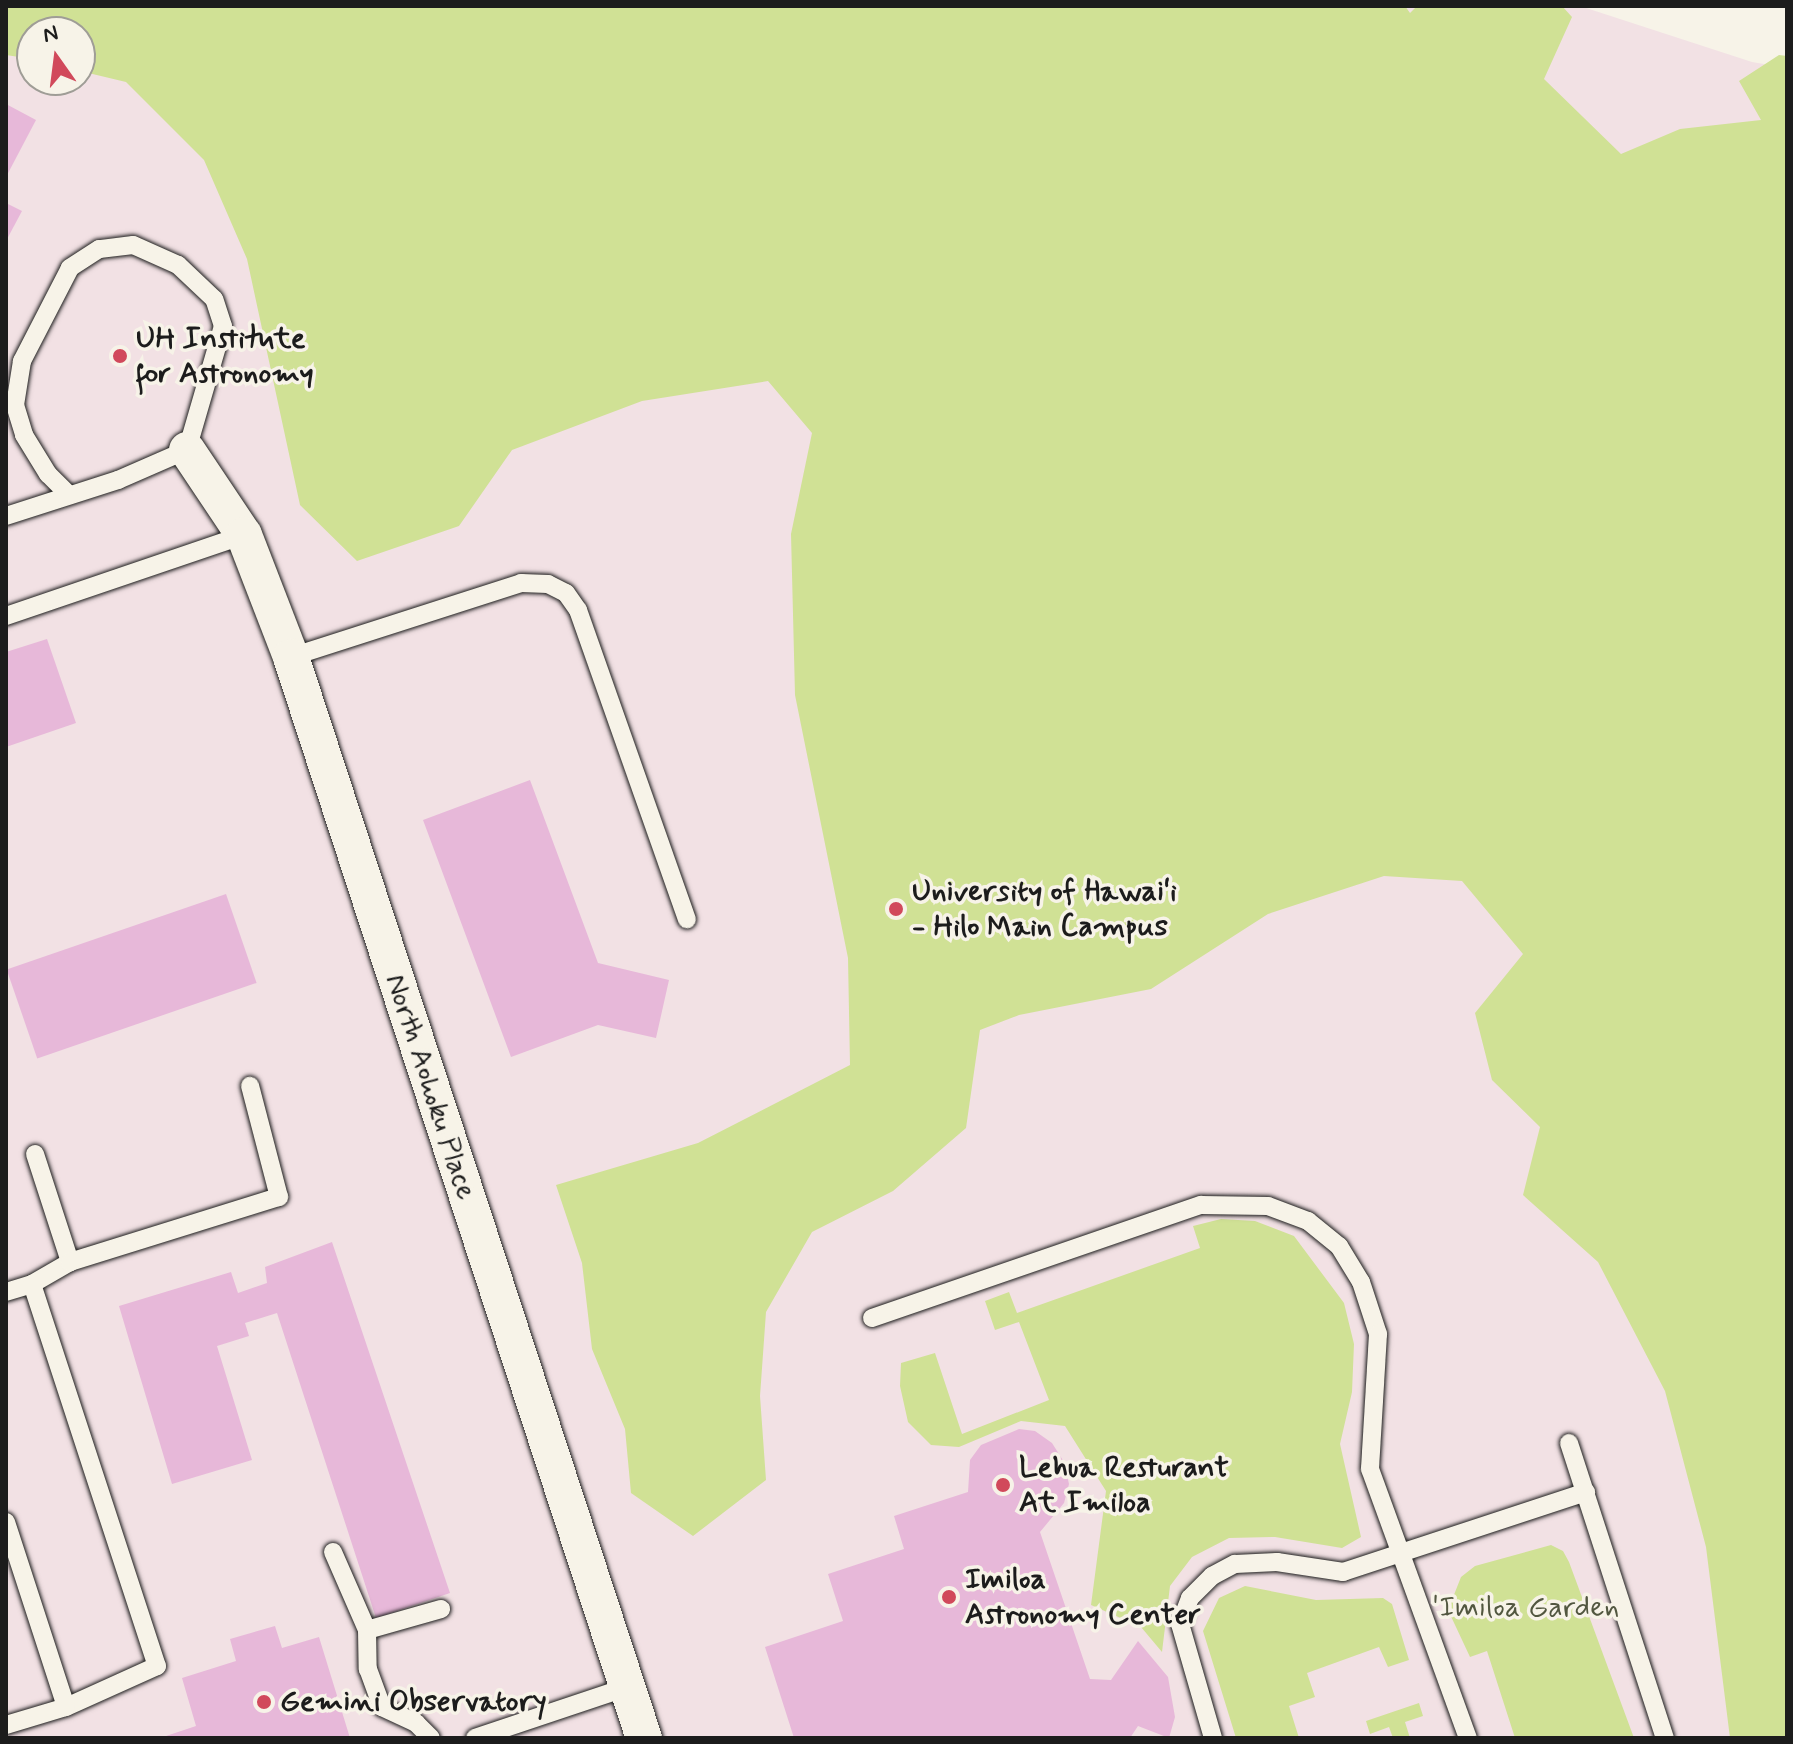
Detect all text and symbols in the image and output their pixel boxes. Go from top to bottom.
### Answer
north arrow [16,16,96,96]
text: N [40,19,61,50]
place label: UH Institute for Astronomy [136,321,314,392]
marker: UH Institute for Astronomy [111,347,129,365]
place label: University of Hawaiʻi - Hilo Main Campus [912,874,1173,944]
marker: University of Hawaiʻi - Hilo Main Campus [887,900,905,918]
street label: North Aohoku Place [376,969,484,1205]
place label: Lehua Resturant At Imiloa [1019,1450,1229,1520]
marker: Lehua Resturant At Imiloa [994,1476,1012,1494]
place label: Imiloa Astronomy Center [965,1562,1201,1632]
marker: Imiloa Astronomy Center [940,1588,958,1606]
park label: 'Imiloa Garden [1433,1590,1619,1626]
place label: Gemini Observatory [280,1684,547,1720]
marker: Gemini Observatory [255,1693,273,1711]

